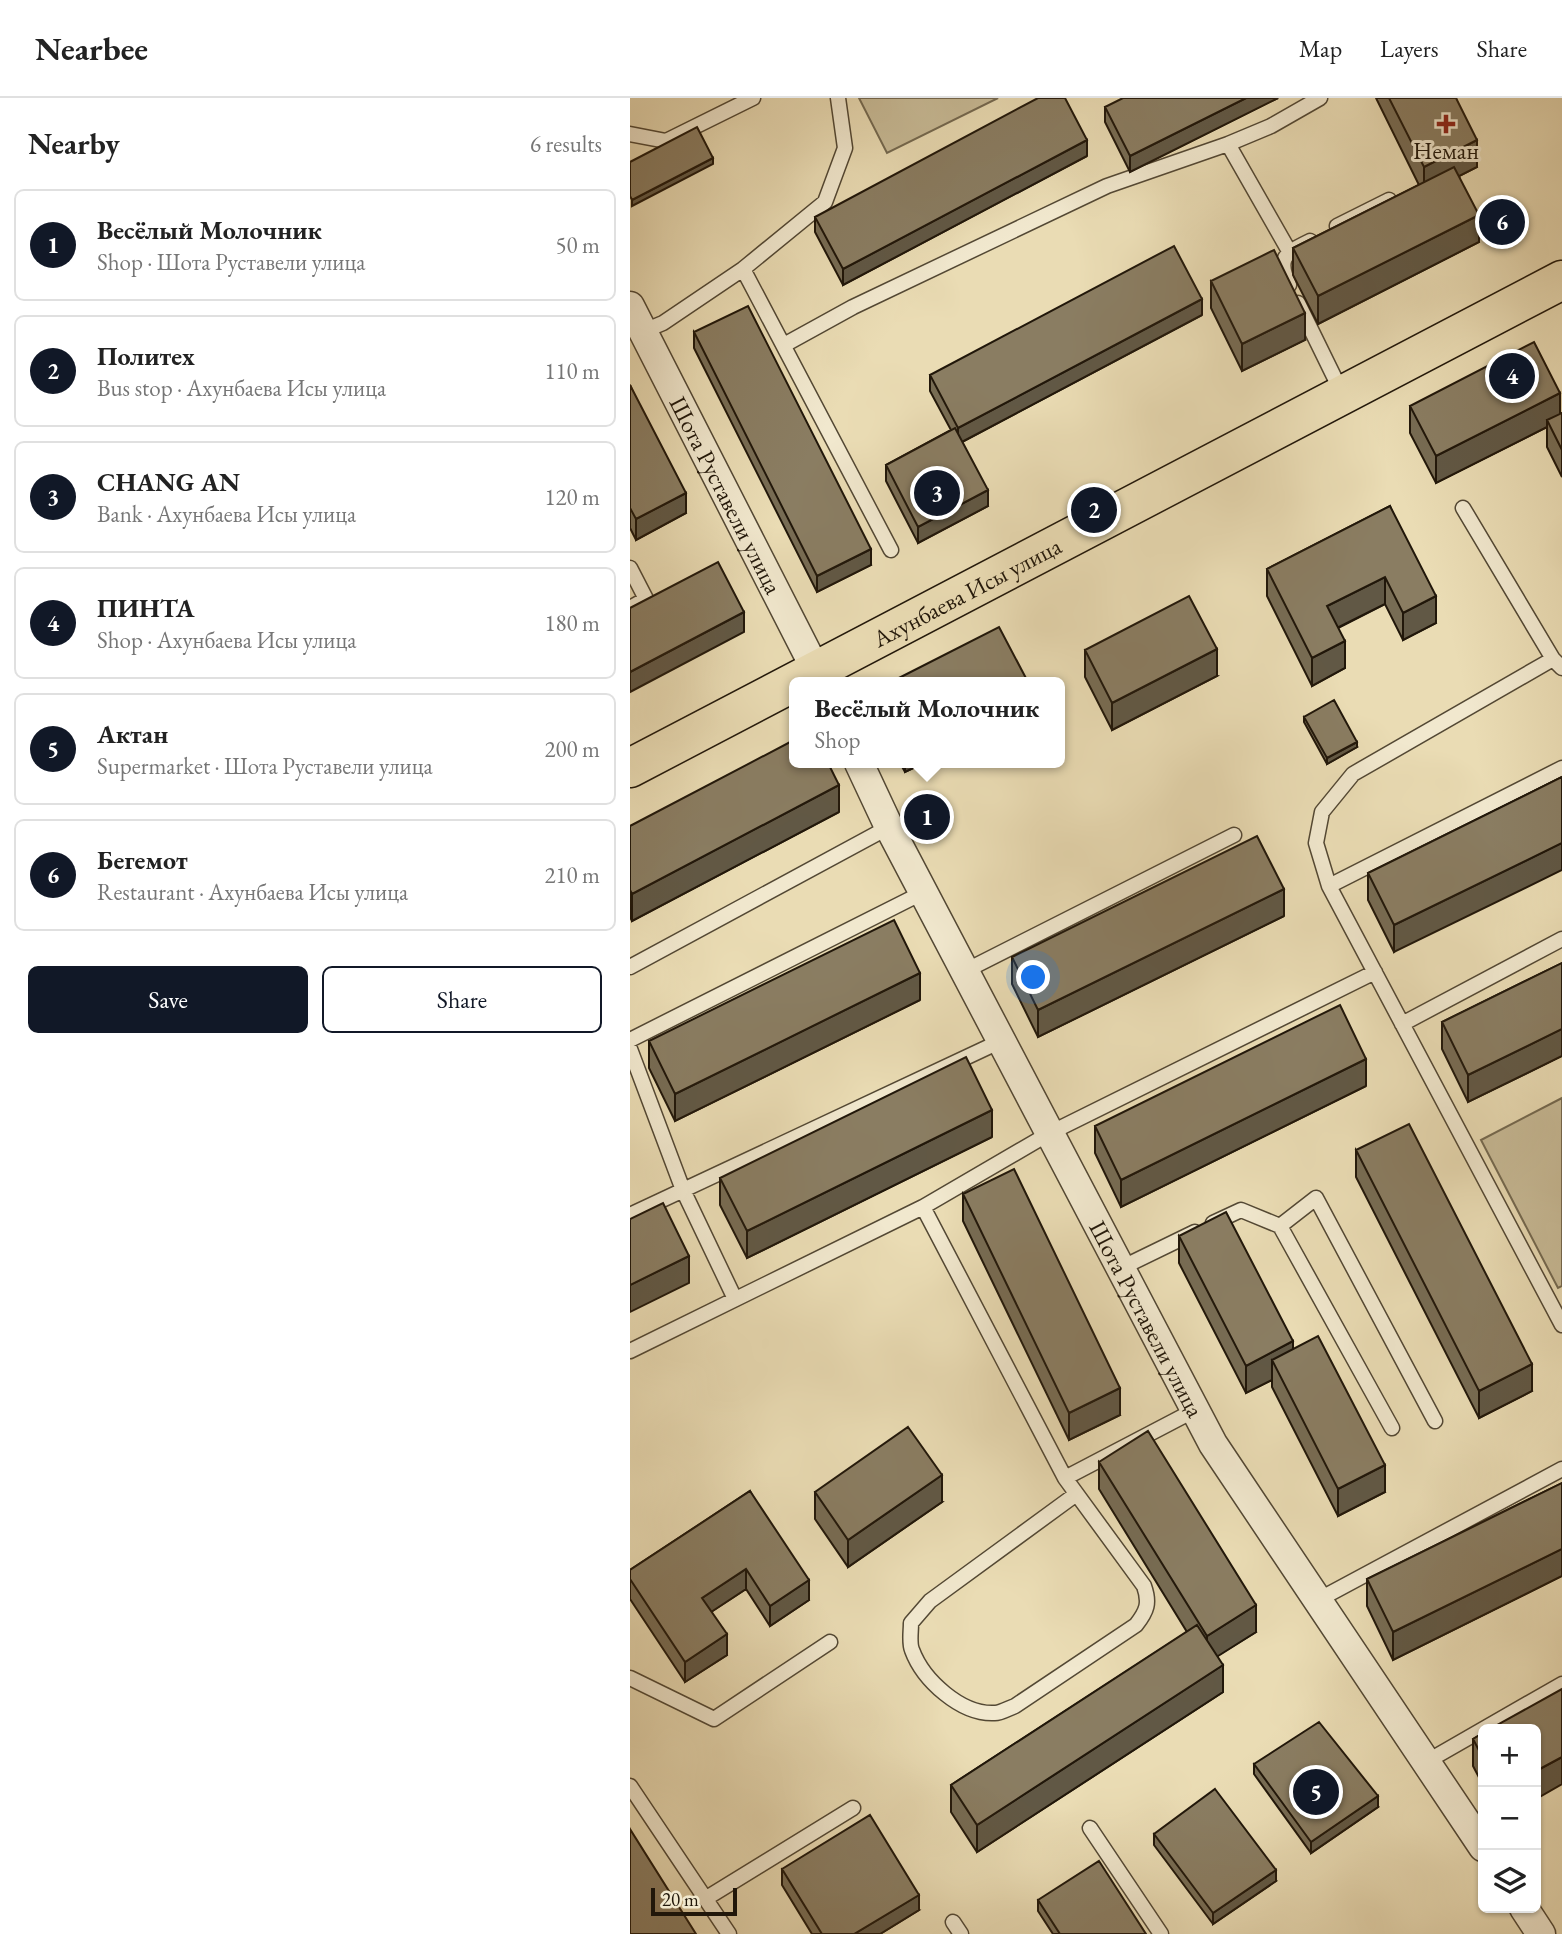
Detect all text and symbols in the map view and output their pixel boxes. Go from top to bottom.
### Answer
text: Nearbee [35,27,148,70]
text: Map [1299,33,1342,64]
text: Layers [1380,33,1439,64]
text: Share [1477,33,1527,64]
marker: Неман [1438,116,1454,132]
text: Nearby [28,124,120,163]
text: 6 results [530,129,602,159]
place label: Неман [1413,135,1479,166]
pin: 6 [1479,196,1525,248]
text: Весёлый Молочник [97,213,322,247]
text: 1 [47,230,59,260]
text: 50 m [555,230,600,260]
text: Shop · Шота Руставели улица [97,247,365,277]
text: Политех [97,339,195,373]
pin: 4 [1489,350,1535,402]
text: 2 [47,356,59,386]
text: 110 m [544,356,600,386]
text: Bus stop · Ахунбаева Исы улица [97,373,386,403]
street label: Шота Руставели улица [663,391,790,599]
text: CHANG AN [97,465,240,499]
pin: 3 [914,467,960,519]
text: 3 [47,482,59,512]
text: 120 m [544,482,600,512]
pin: 2 [1071,484,1117,536]
text: Bank · Ахунбаева Исы улица [97,499,356,529]
street label: Ахунбаева Исы улица [866,529,1067,654]
text: ПИНТА [97,591,194,625]
text: 4 [47,608,59,638]
text: 180 m [544,608,600,638]
text: Shop · Ахунбаева Исы улица [97,625,356,655]
popup [789,677,1065,768]
text: Весёлый Молочник [815,691,1039,725]
text: Актан [97,717,168,751]
text: Shop [815,725,860,755]
text: 5 [47,734,59,764]
text: 200 m [544,734,600,764]
text: Supermarket · Шота Руставели улица [97,751,433,781]
pin: 1 [904,791,950,843]
text: Бегемот [97,843,188,877]
text: 6 [47,860,59,890]
text: 210 m [544,860,600,890]
text: Restaurant · Ахунбаева Исы улица [97,877,408,907]
your location [1016,960,1050,994]
button: Save [28,966,308,1033]
button: Share [322,966,602,1033]
street label: Шота Руставели улица [1083,1215,1212,1423]
map controls [1478,1724,1541,1913]
button: + [1478,1724,1541,1787]
pin: 5 [1293,1766,1339,1818]
button: − [1478,1787,1541,1850]
button: layers [1478,1850,1541,1913]
scale bar [651,1885,737,1917]
text: 20 m [662,1887,699,1912]

